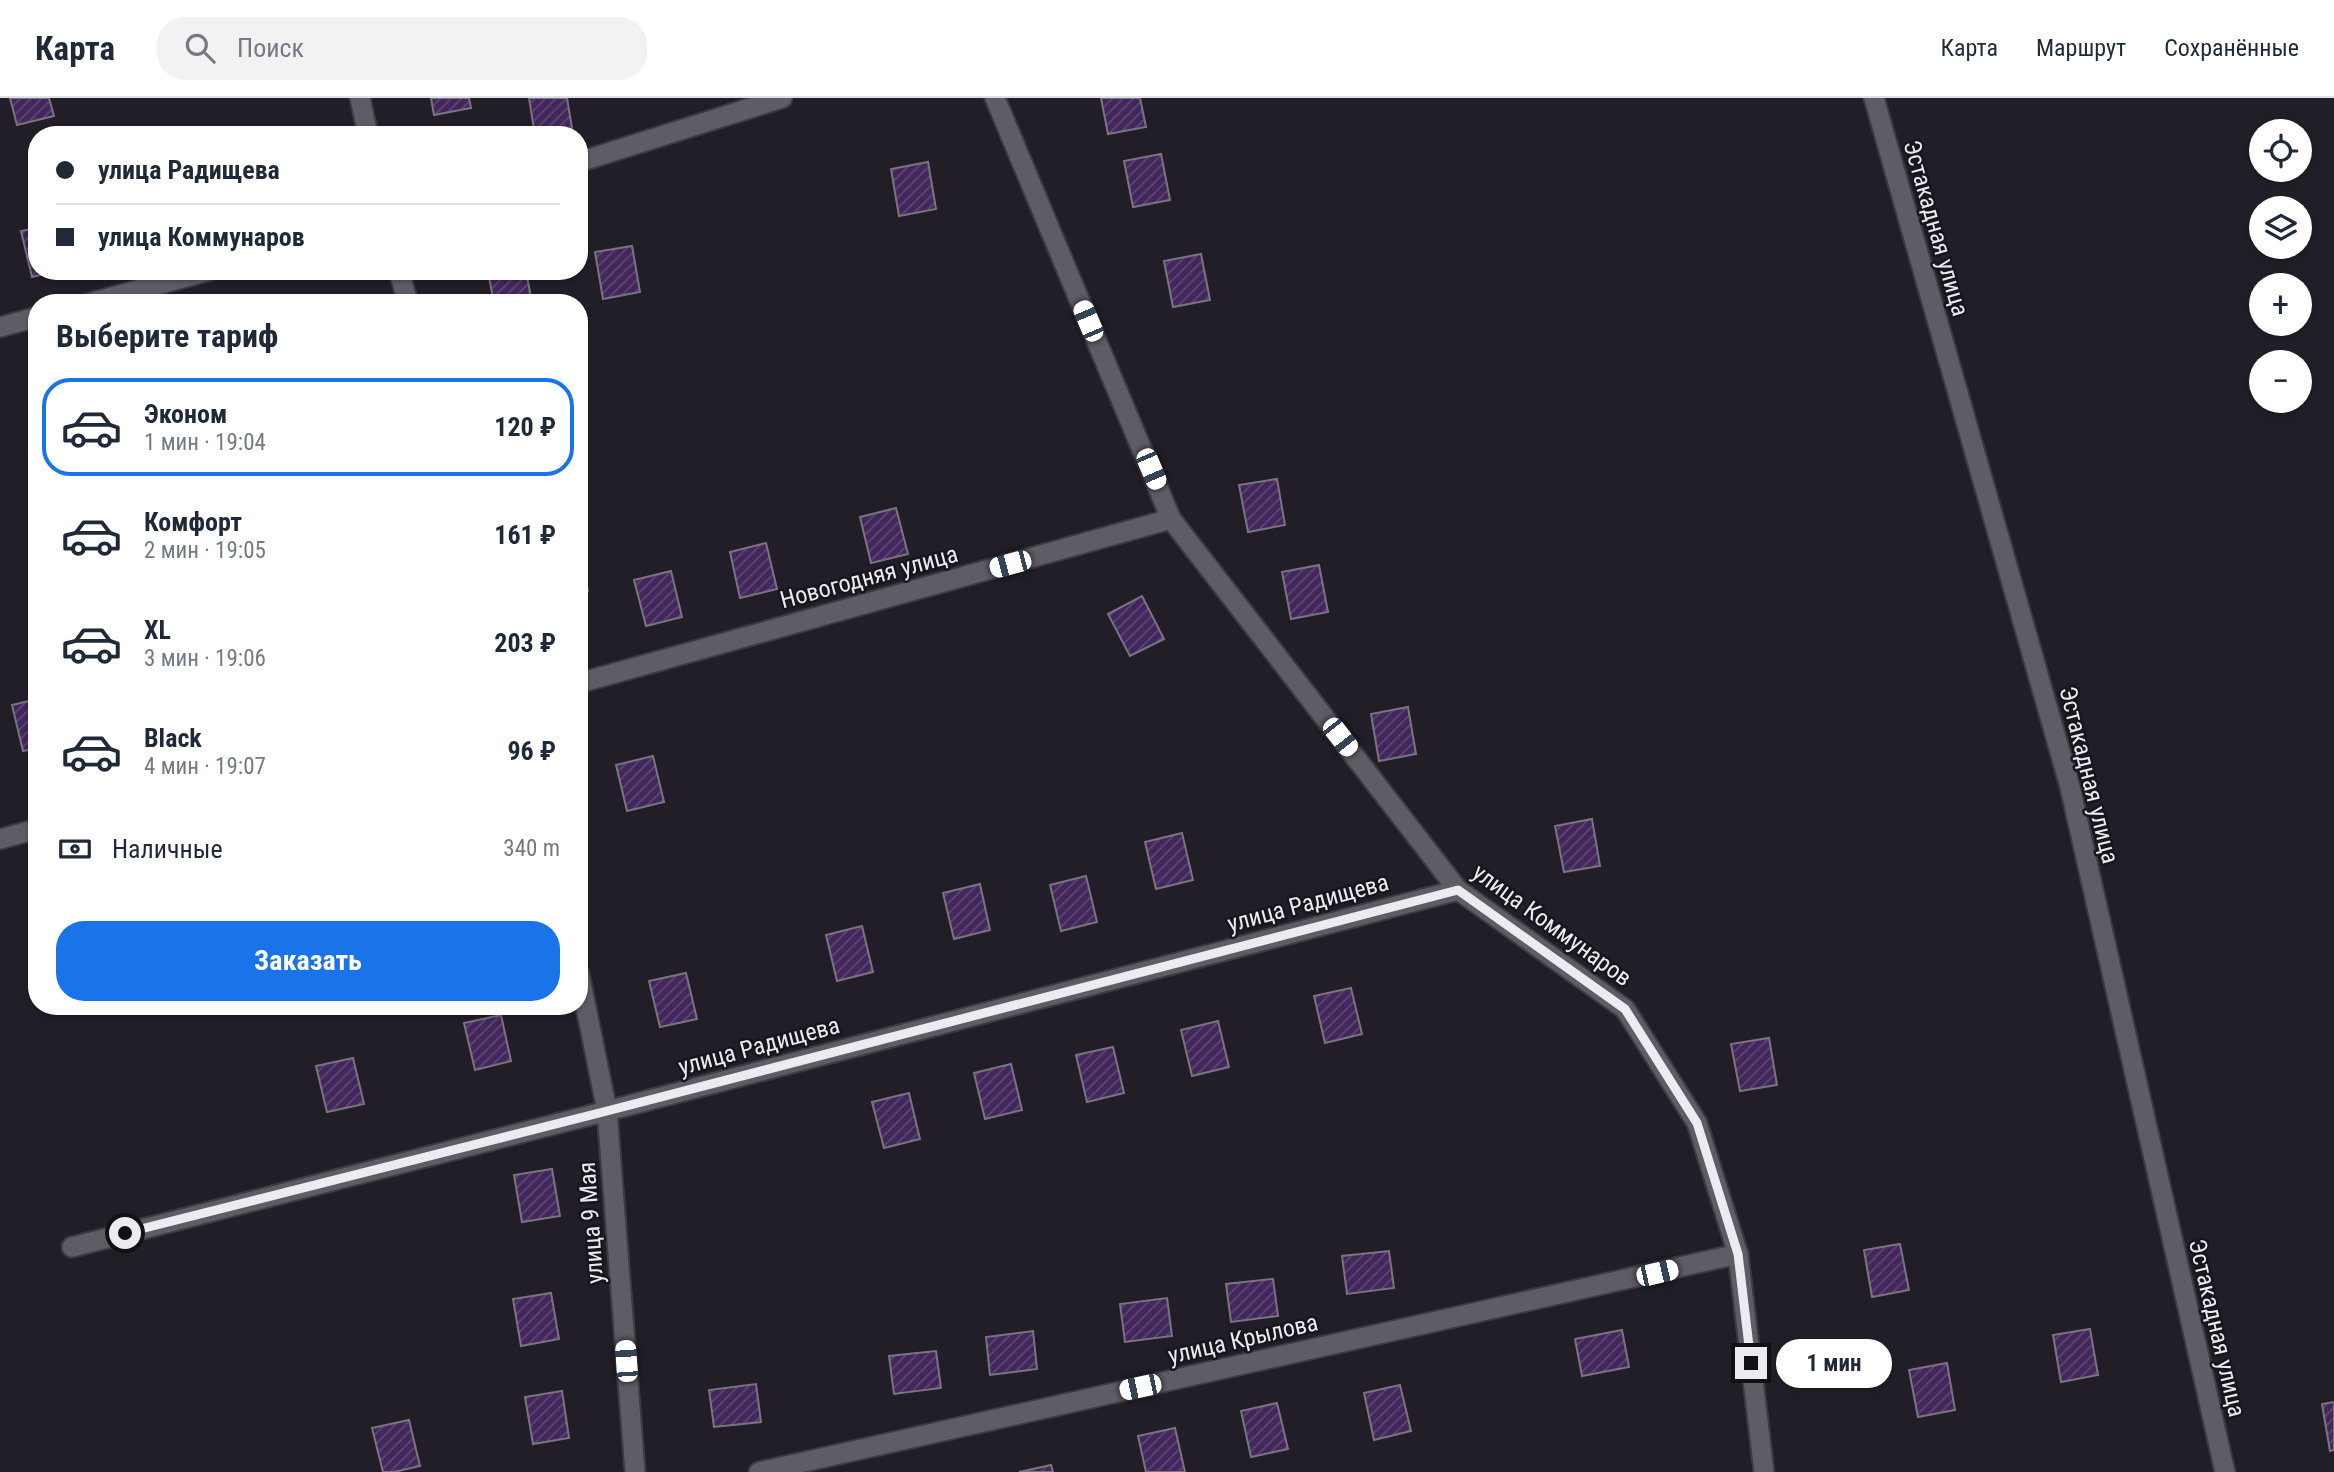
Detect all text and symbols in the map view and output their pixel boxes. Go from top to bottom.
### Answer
search box [157,17,647,80]
text: Карта [35,29,115,68]
icon: search [181,29,219,67]
text: Поиск [237,33,304,63]
text: Карта [1941,34,1998,62]
text: Маршрут [2036,34,2126,62]
text: Сохранённые [2164,34,2299,62]
map controls [2249,119,2312,413]
button: locate [2249,119,2312,182]
street label: Эстакадная улица [1898,137,1974,319]
text: улица Радищева [98,155,280,185]
button: layers [2249,196,2312,259]
text: улица Коммунаров [98,222,305,252]
button: + [2249,273,2312,336]
car [1071,298,1106,344]
text: Выберите тариф [56,317,278,355]
button: − [2249,350,2312,413]
icon: car [60,396,123,459]
text: Эконом [144,399,227,429]
text: 120 ₽ [494,412,556,442]
text: 1 мин · 19:04 [144,429,266,456]
car [1134,446,1169,492]
icon: car [60,504,123,567]
text: Комфорт [144,507,242,537]
text: 161 ₽ [494,520,556,550]
text: 2 мин · 19:05 [144,537,266,564]
street label: Новогодняя улица [777,540,961,614]
car [987,548,1034,580]
icon: car [60,612,123,675]
text: XL [144,615,171,645]
text: 203 ₽ [494,628,556,658]
text: 3 мин · 19:06 [144,645,266,672]
street label: Эстакадная улица [2053,684,2125,866]
car [1319,714,1362,760]
icon: car [60,720,123,783]
text: Black [144,723,202,753]
text: 96 ₽ [507,736,556,766]
text: 4 мин · 19:07 [144,753,266,780]
icon: cash [56,830,94,868]
text: Наличные [112,834,223,864]
text: 340 m [503,835,560,862]
street label: улица Коммунаров [1467,858,1637,992]
street label: улица Радищева [1224,868,1392,938]
button: Заказать [56,921,560,1001]
street label: улица Радищева [675,1011,843,1081]
street label: улица 9 Мая [573,1161,609,1285]
route start [109,1217,141,1249]
street label: Эстакадная улица [2183,1236,2251,1420]
car [1635,1258,1680,1288]
street label: улица Крылова [1165,1308,1321,1370]
callout: 1 мин [1776,1338,1891,1388]
car [615,1339,638,1383]
route end [1735,1347,1767,1379]
text: 1 мин [1806,1350,1862,1377]
car [1118,1372,1163,1402]

